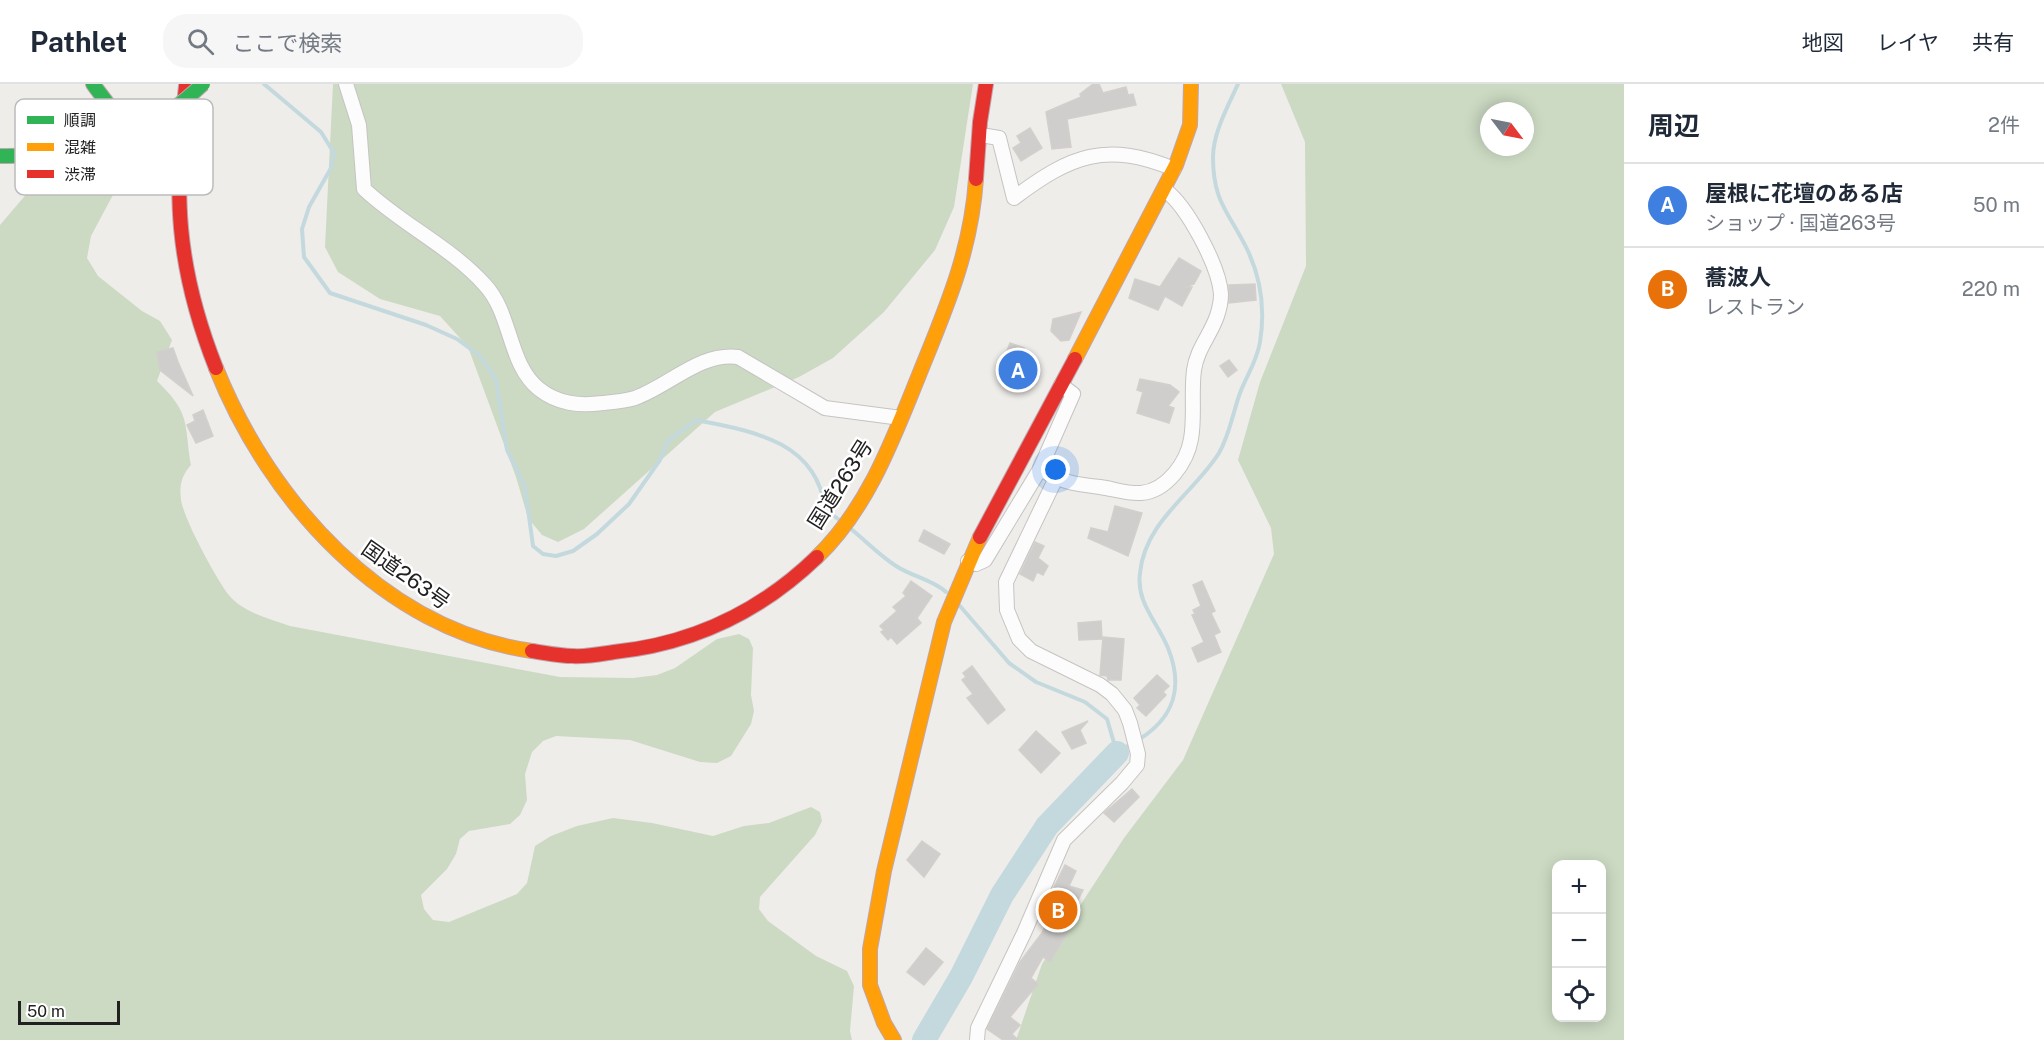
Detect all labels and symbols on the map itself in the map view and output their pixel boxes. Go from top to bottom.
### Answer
legend [15,99,213,195]
north arrow [1480,102,1534,156]
text: 順調 [64,111,96,130]
text: 混雑 [64,138,96,157]
text: 渋滞 [64,165,96,184]
pin: A [998,348,1038,392]
street label: 国道263号 [802,434,878,534]
your location [1041,455,1070,484]
street label: 国道263号 [357,536,455,614]
pin: B [1038,888,1078,932]
scale bar [18,998,120,1026]

